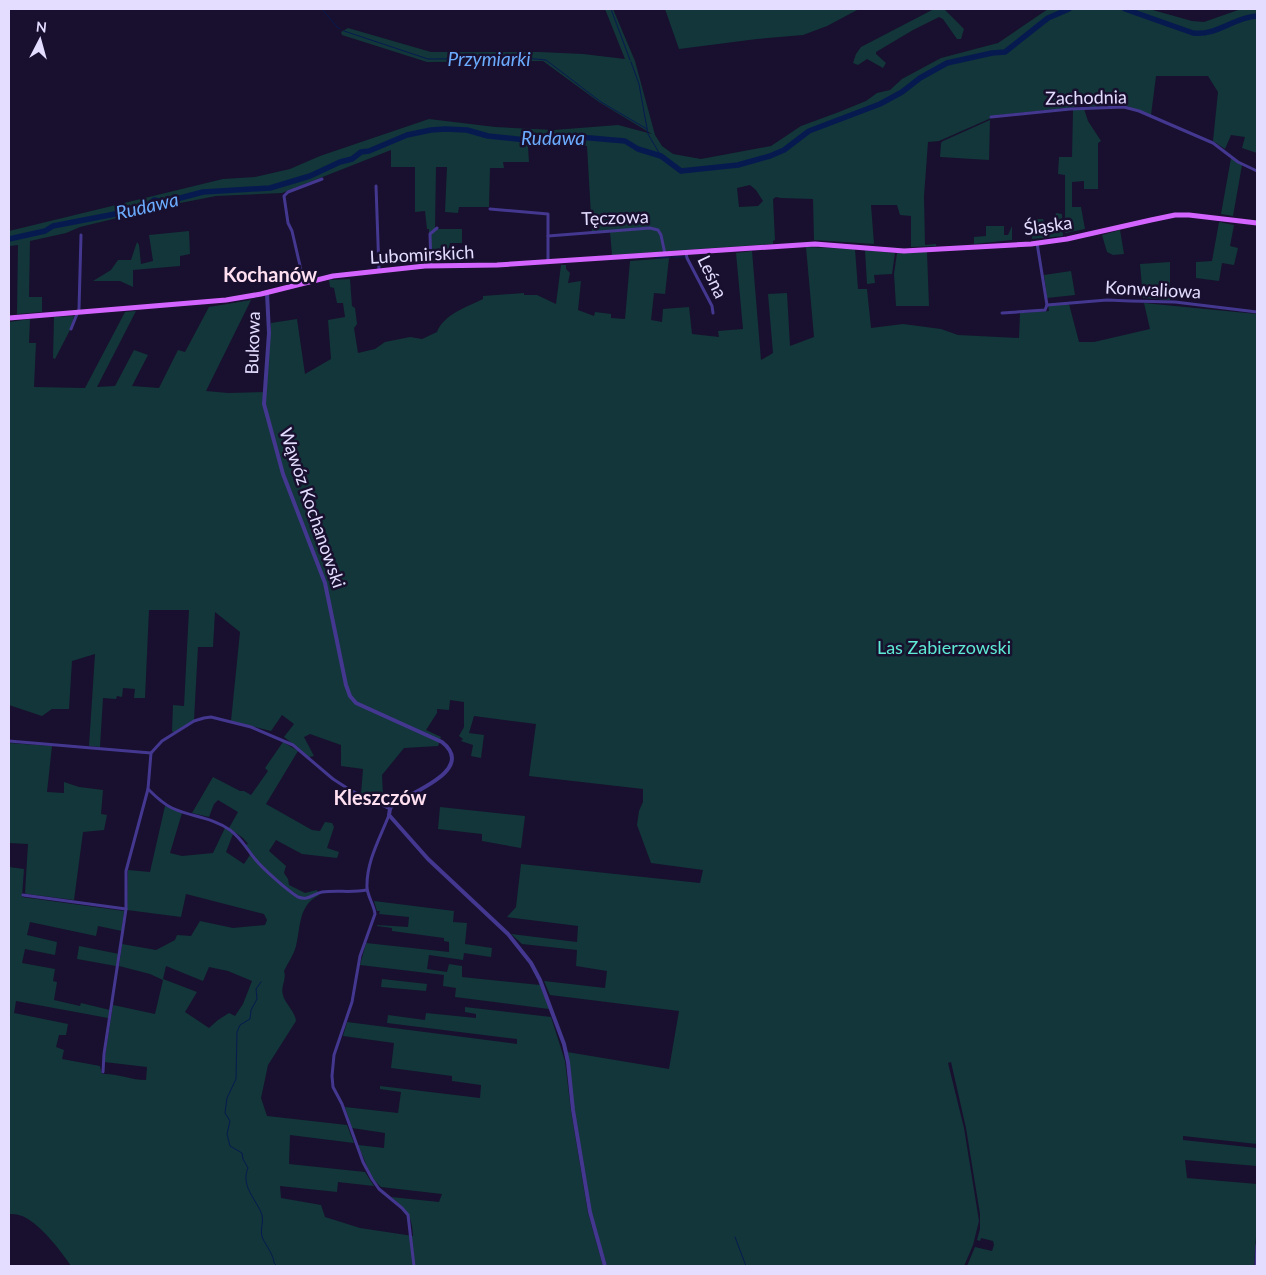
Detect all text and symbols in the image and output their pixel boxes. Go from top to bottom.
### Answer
north arrow [15,15,65,65]
text: N [35,18,48,36]
water label: Przymiarki [447,47,531,70]
street label: Zachodnia [1045,85,1127,109]
water label: Rudawa [521,126,585,149]
water label: Rudawa [113,187,181,224]
street label: Tęczowa [581,205,649,229]
street label: Śląska [1022,211,1074,239]
street label: Lubomirskich [369,240,475,268]
street label: Leśna [693,252,732,302]
district label: Kochanów [223,262,317,286]
street label: Konwaliowa [1105,276,1202,302]
street label: Bukowa [240,311,264,375]
street label: Wąwóz Kochanowski [275,425,351,591]
park label: Las Zabierzowski [877,636,1011,658]
district label: Kleszczów [333,785,427,809]

